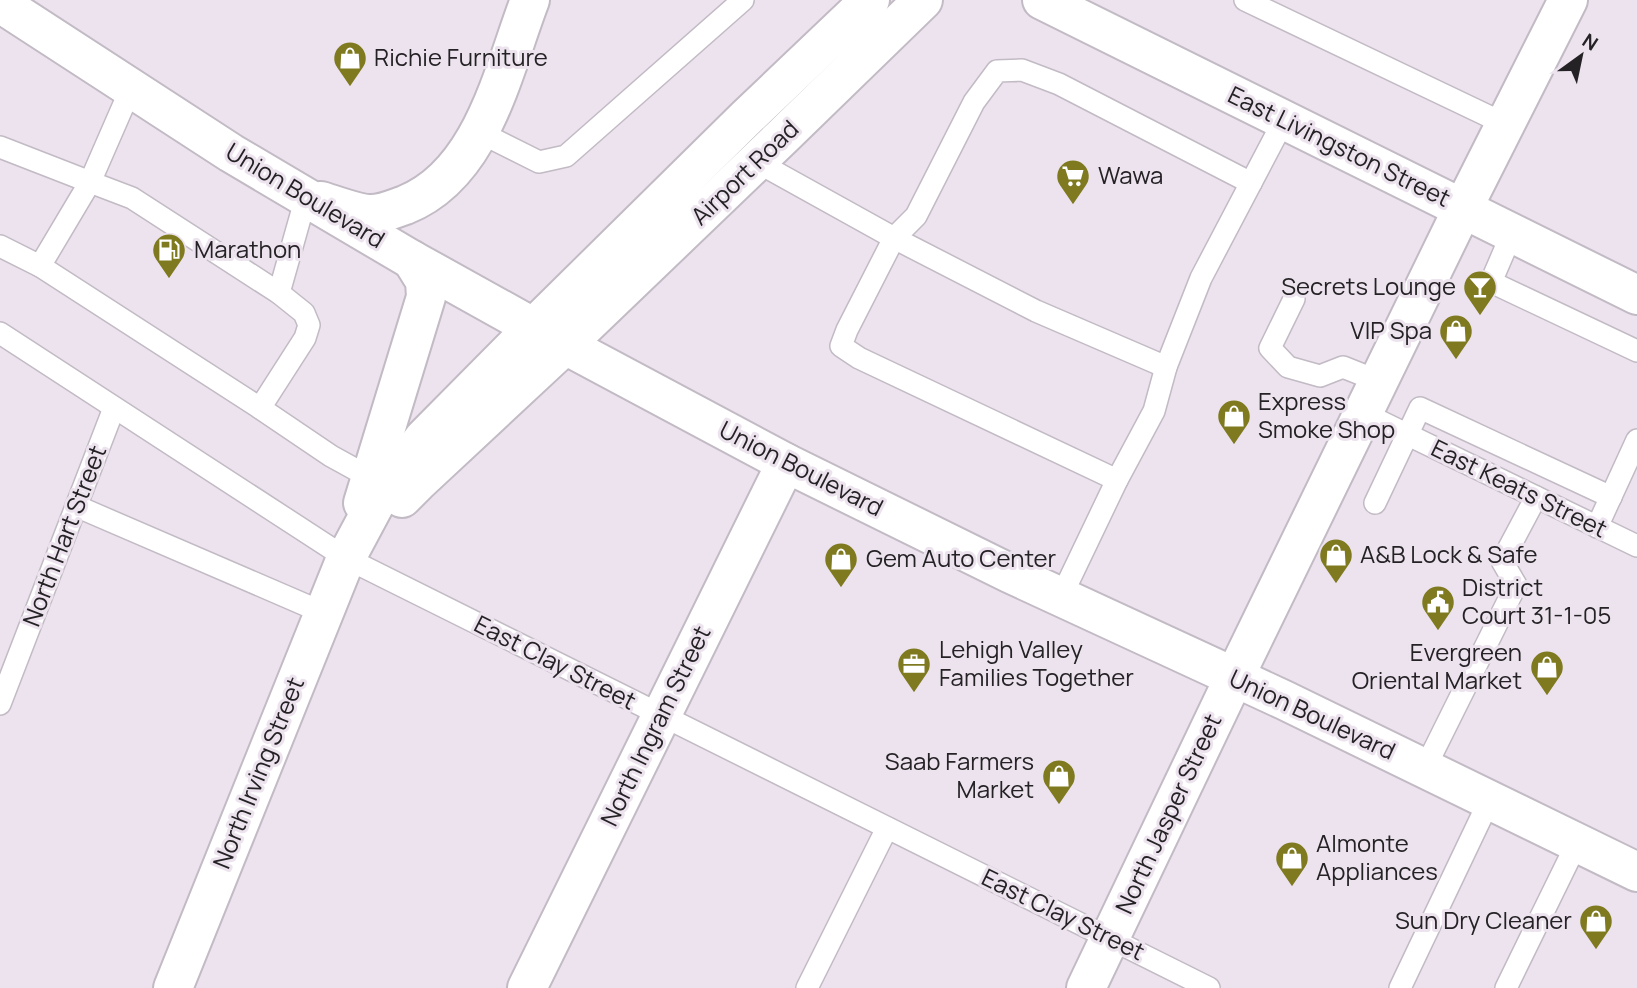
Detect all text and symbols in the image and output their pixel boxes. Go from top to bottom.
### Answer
north arrow [1546,21,1616,91]
text: N [1577,27,1603,56]
shop icon: Richie Furniture [331,39,369,88]
place label: Richie Furniture [374,40,548,73]
street label: East Livingston Street [1223,77,1456,214]
street label: Airport Road [683,112,805,232]
street label: Union Boulevard [220,134,391,255]
supermarket icon: Wawa [1054,157,1092,206]
place label: Wawa [1098,158,1163,191]
fuel station icon: Marathon [150,231,188,280]
place label: Marathon [194,232,301,265]
bar icon: Secrets Lounge [1461,268,1499,317]
place label: Secrets Lounge [1281,269,1456,302]
shop icon: VIP Spa [1437,312,1475,361]
place label: VIP Spa [1350,313,1432,346]
place label: Express Smoke Shop [1258,384,1395,445]
shop icon: Express Smoke Shop [1215,397,1253,446]
street label: Union Boulevard [714,412,889,523]
street label: East Keats Street [1426,431,1613,545]
street label: North Hart Street [14,440,113,631]
shop icon: A&B Lock & Safe [1317,536,1355,585]
place label: A&B Lock & Safe [1360,537,1537,570]
shop icon: Gem Auto Center [822,540,860,589]
place label: Gem Auto Center [866,541,1057,574]
place label: District Court 31-1-05 [1462,570,1611,631]
public building icon: District Court 31-1-05 [1419,583,1457,632]
street label: East Clay Street [469,607,642,717]
street label: North Ingram Street [592,620,718,831]
place label: Lehigh Valley Families Together [939,632,1134,693]
place label: Evergreen Oriental Market [1352,635,1522,696]
office icon: Lehigh Valley Families Together [895,645,933,694]
shop icon: Evergreen Oriental Market [1528,648,1566,697]
street label: Union Boulevard [1224,661,1401,767]
street label: North Irving Street [204,672,311,873]
street label: North Jasper Street [1107,708,1228,919]
place label: Saab Farmers Market [885,744,1034,805]
shop icon: Saab Farmers Market [1040,757,1078,806]
place label: Almonte Appliances [1316,826,1438,887]
shop icon: Almonte Appliances [1273,839,1311,888]
street label: East Clay Street [977,860,1151,967]
shop icon: Sun Dry Cleaner [1577,902,1615,951]
place label: Sun Dry Cleaner [1395,903,1572,936]

